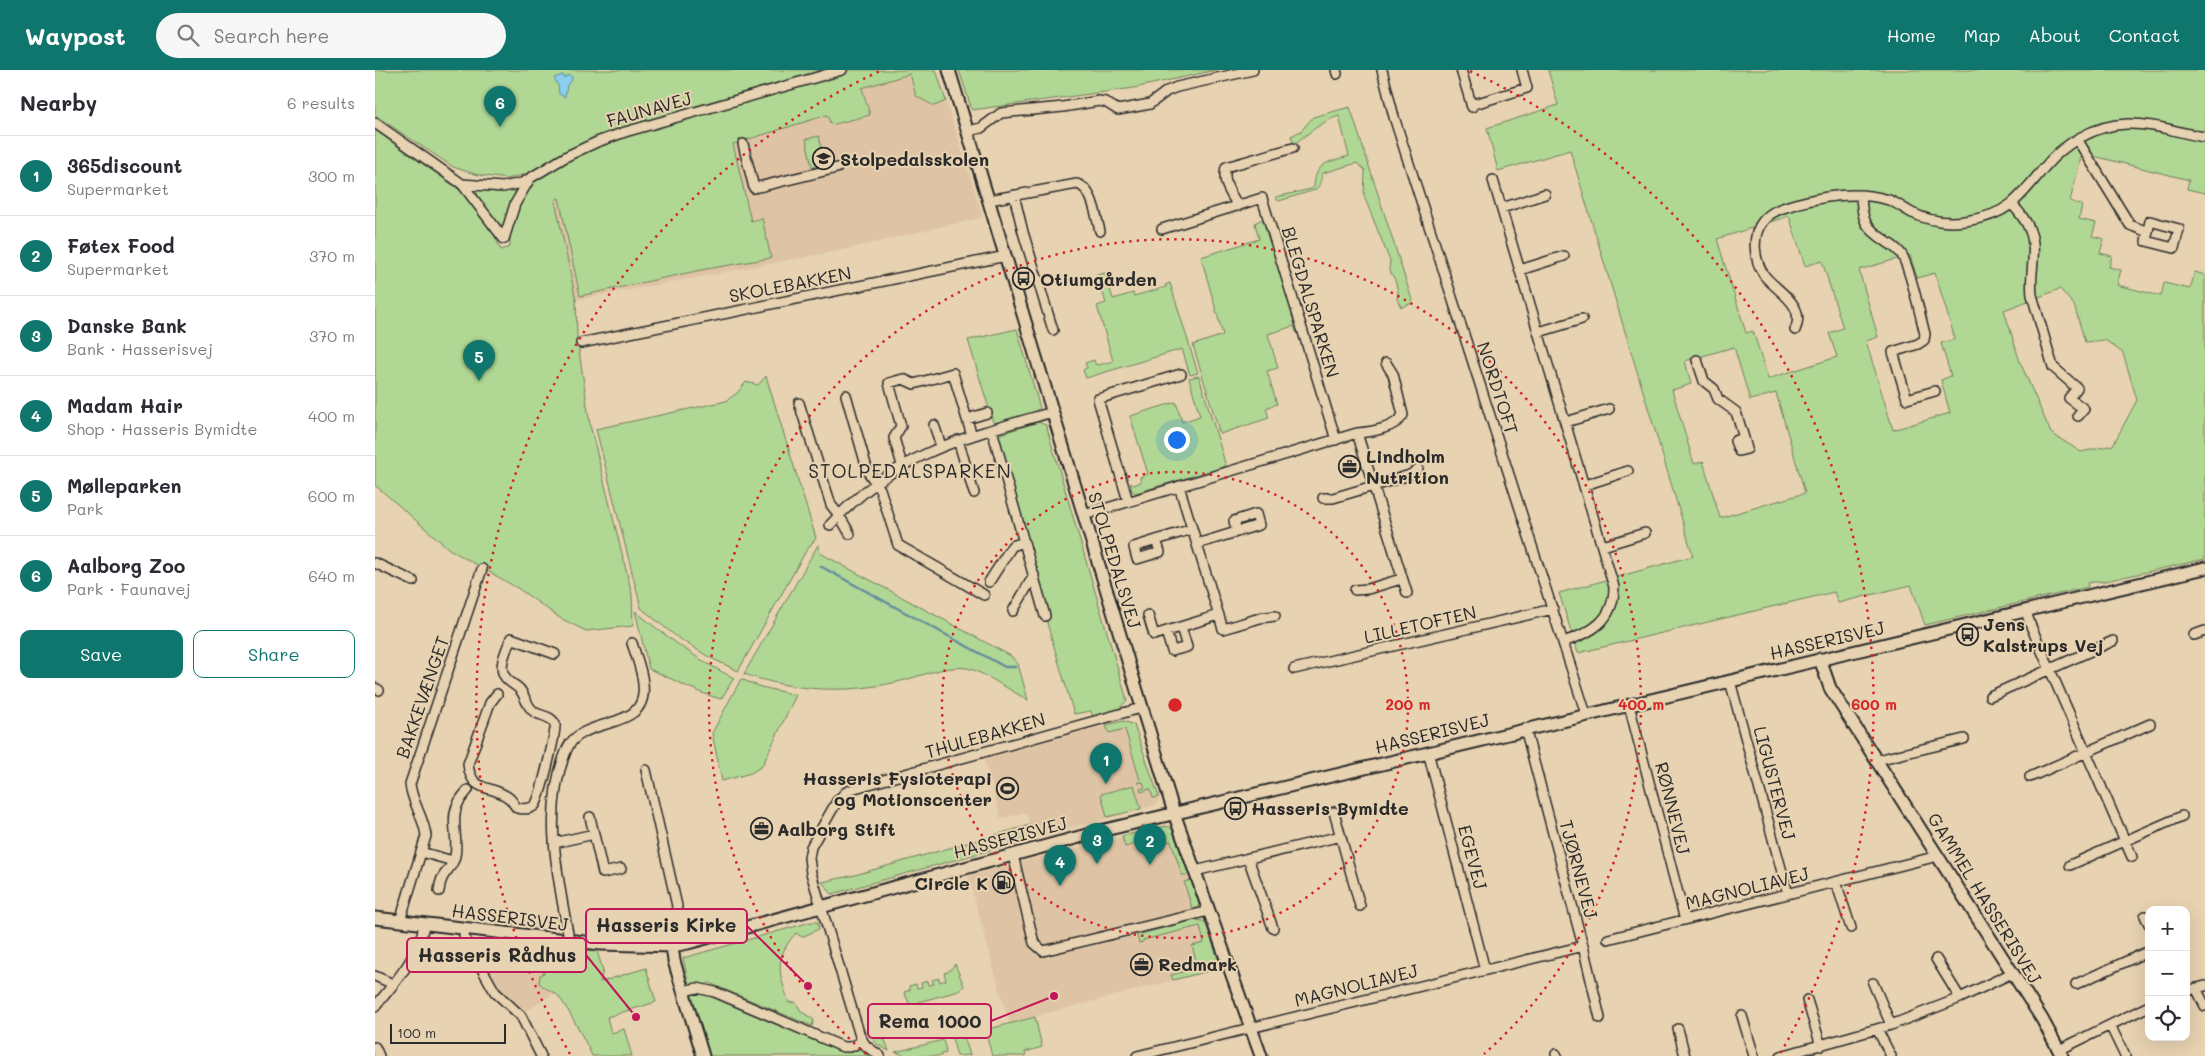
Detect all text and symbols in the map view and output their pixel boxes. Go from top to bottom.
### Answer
search box [156,13,506,58]
text: Waypost [25,20,126,51]
icon: search [174,21,202,49]
text: Search here [214,23,329,48]
text: Home [1887,23,1936,47]
text: Map [1964,23,2000,47]
text: About [2028,23,2081,47]
text: Contact [2109,23,2180,47]
street label: FAUNAVEJ [604,85,694,133]
pin: 6 [484,86,516,127]
text: Nearby [20,89,97,116]
text: 6 results [287,92,355,113]
school or university icon: Stolpedalsskolen [812,147,836,171]
place label: Stolpedalsskolen [840,147,989,171]
text: 365discount [67,153,182,178]
text: 1 [32,165,40,186]
text: 300 m [308,165,355,186]
text: Supermarket [67,178,169,199]
street label: BLEGDALSPARKEN [1277,224,1345,380]
text: Føtex Food [67,233,175,258]
text: 2 [32,245,40,266]
text: 370 m [309,245,355,266]
text: Supermarket [67,258,169,279]
street label: SKOLEBAKKEN [727,260,853,308]
bus stop icon: Otiumgården [1012,267,1036,291]
place label: Otiumgården [1040,267,1157,291]
text: Danske Bank [67,313,187,338]
text: 3 [31,325,41,346]
text: 370 m [309,325,355,346]
text: Bank · Hasserisvej [67,338,213,359]
street label: NORDTOFT [1472,339,1524,437]
pin: 5 [463,340,495,381]
text: Madam Hair [67,393,183,418]
text: 4 [31,405,41,426]
text: 400 m [308,405,355,426]
text: Shop · Hasseris Bymidte [67,418,257,439]
your location [1164,427,1190,453]
place label: Lindholm Nutrition [1366,444,1449,489]
office icon: Lindholm Nutrition [1338,454,1362,478]
district label: STOLPEDALSPARKEN [808,458,1012,483]
text: Mølleparken [67,473,182,498]
text: 5 [31,485,41,506]
text: 600 m [308,485,355,506]
street label: STOLPEDALSVEJ [1083,489,1147,631]
text: Park [67,498,103,519]
text: Aalborg Zoo [67,553,185,578]
text: 6 [31,565,41,586]
text: 640 m [308,565,355,586]
text: Park · Faunavej [67,578,191,599]
street label: LILLETOFTEN [1361,599,1479,649]
place label: Jens Kalstrups Vej [1983,612,2104,657]
street label: HASSERISVEJ [1767,615,1887,665]
bus stop icon: Jens Kalstrups Vej [1955,622,1979,646]
button: Save [20,630,183,678]
button: Share [193,630,355,678]
street label: BAKKEVÆNGET [390,633,454,761]
text: 200 m [1386,694,1431,714]
text: 400 m [1618,694,1664,714]
text: 600 m [1851,694,1897,714]
centre of rings [1166,696,1184,714]
street label: THULEBAKKEN [922,706,1048,764]
street label: HASSERISVEJ [1372,707,1492,759]
street label: LIGUSTERVEJ [1748,724,1802,842]
pin: 1 [1090,743,1122,784]
street label: RØNNEVEJ [1650,759,1696,857]
place label: Hasseris Fysioterapi og Motionscenter [803,766,992,811]
sports icon: Hasseris Fysioterapi og Motionscenter [996,776,1020,800]
bus stop icon: Hasseris Bymidte [1223,796,1247,820]
place label: Hasseris Bymidte [1251,796,1409,820]
street label: GAMMEL HASSERISVEJ [1923,808,2047,988]
street label: HASSERISVEJ [950,810,1070,864]
office icon: Aalborg Stift [749,817,773,841]
place label: Aalborg Stift [777,817,895,841]
street label: TJØRNEVEJ [1554,817,1604,921]
street label: EGEVEJ [1453,822,1493,892]
pin: 3 [1081,823,1113,864]
pin: 2 [1134,824,1166,865]
pin: 4 [1044,845,1076,886]
street label: MAGNOLIAVEJ [1683,861,1811,915]
place label: Circle K [915,871,988,895]
fuel station icon: Circle K [992,871,1016,895]
street label: HASSERISVEJ [450,898,570,936]
map controls [2145,906,2190,1041]
button: + [2145,906,2190,951]
callout: Hasseris Kirke [586,909,747,943]
text: Hasseris Kirke [596,912,736,937]
callout: Hasseris Rådhus [407,938,586,972]
text: Hasseris Rådhus [418,942,576,967]
button: − [2145,951,2190,996]
office icon: Redmark [1130,952,1154,976]
place label: Redmark [1158,952,1237,976]
street label: MAGNOLIAVEJ [1292,958,1420,1012]
button: locate [2145,996,2190,1041]
callout: Rema 1000 [868,1004,991,1038]
text: Rema 1000 [878,1008,982,1033]
scale bar [390,1021,506,1044]
text: 100 m [397,1023,436,1042]

